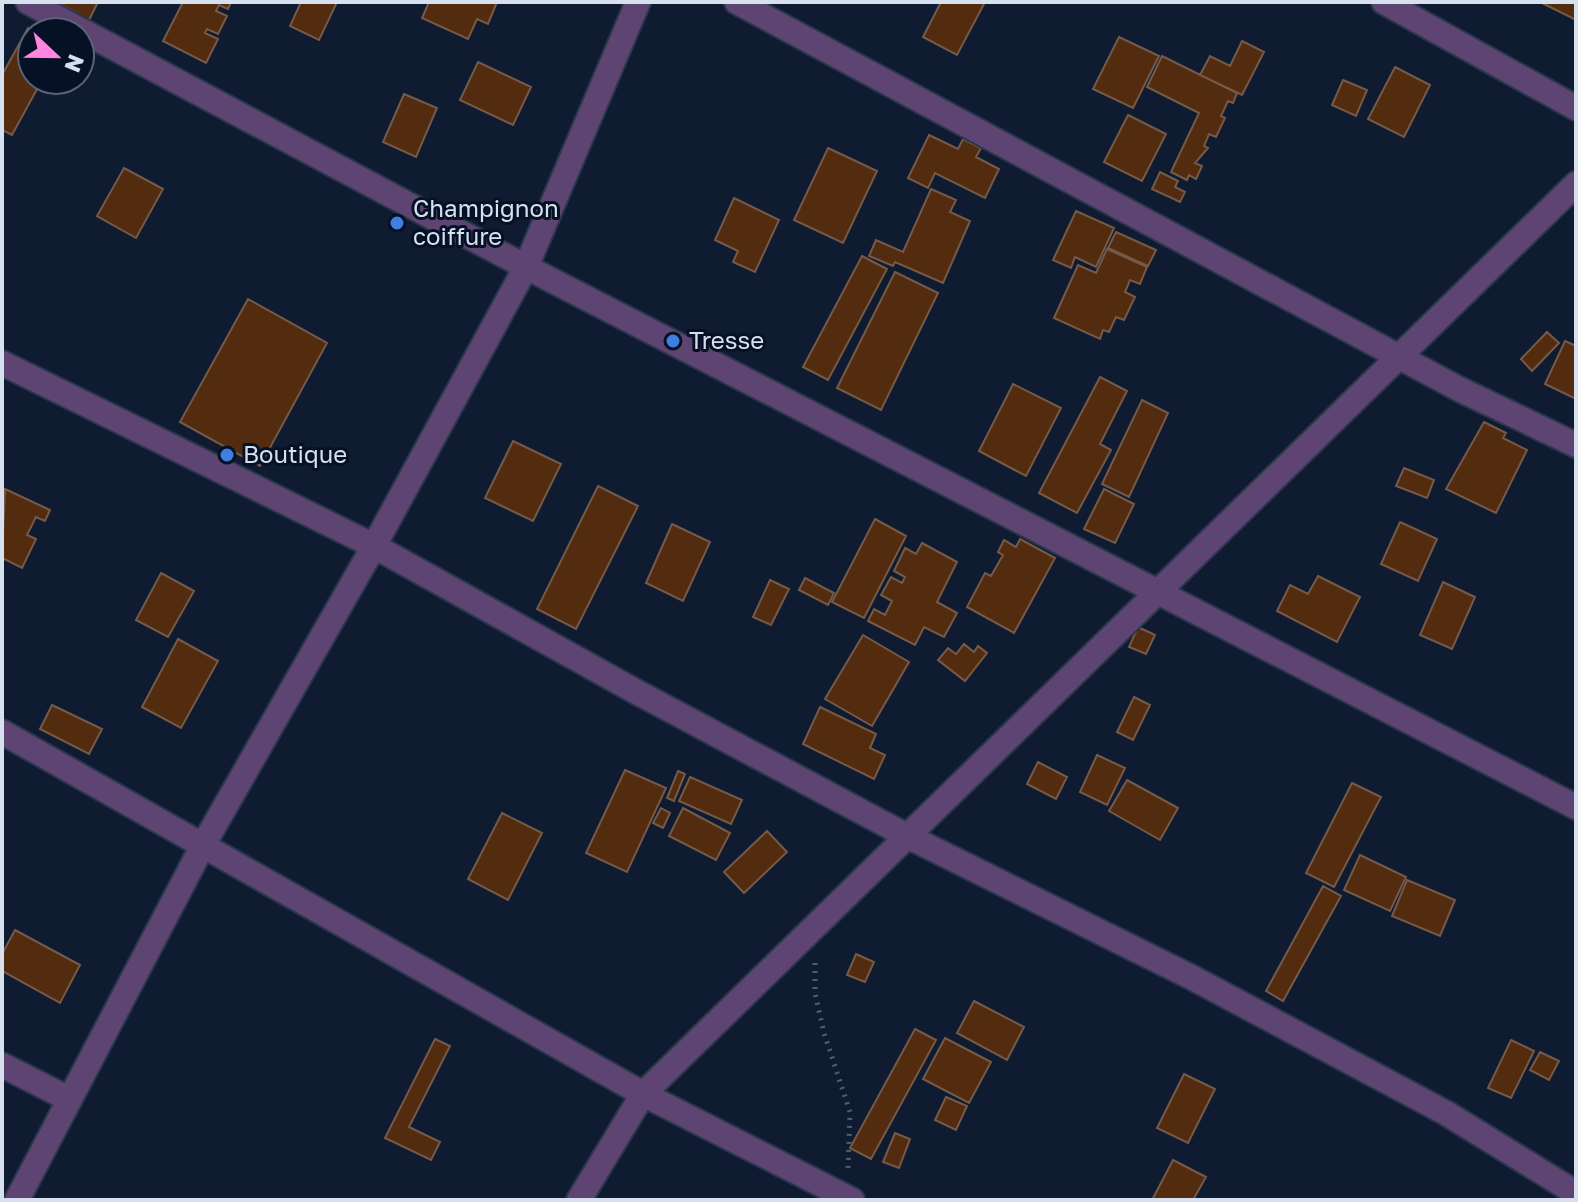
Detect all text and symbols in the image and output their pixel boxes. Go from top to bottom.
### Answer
north arrow [16,16,96,96]
text: N [59,51,91,76]
place label: Champignon coiffure [413,193,559,250]
marker: Champignon coiffure [388,214,406,232]
place label: Tresse [689,325,764,354]
marker: Tresse [664,332,682,350]
place label: Boutique [243,439,347,468]
marker: Boutique [218,446,236,464]

